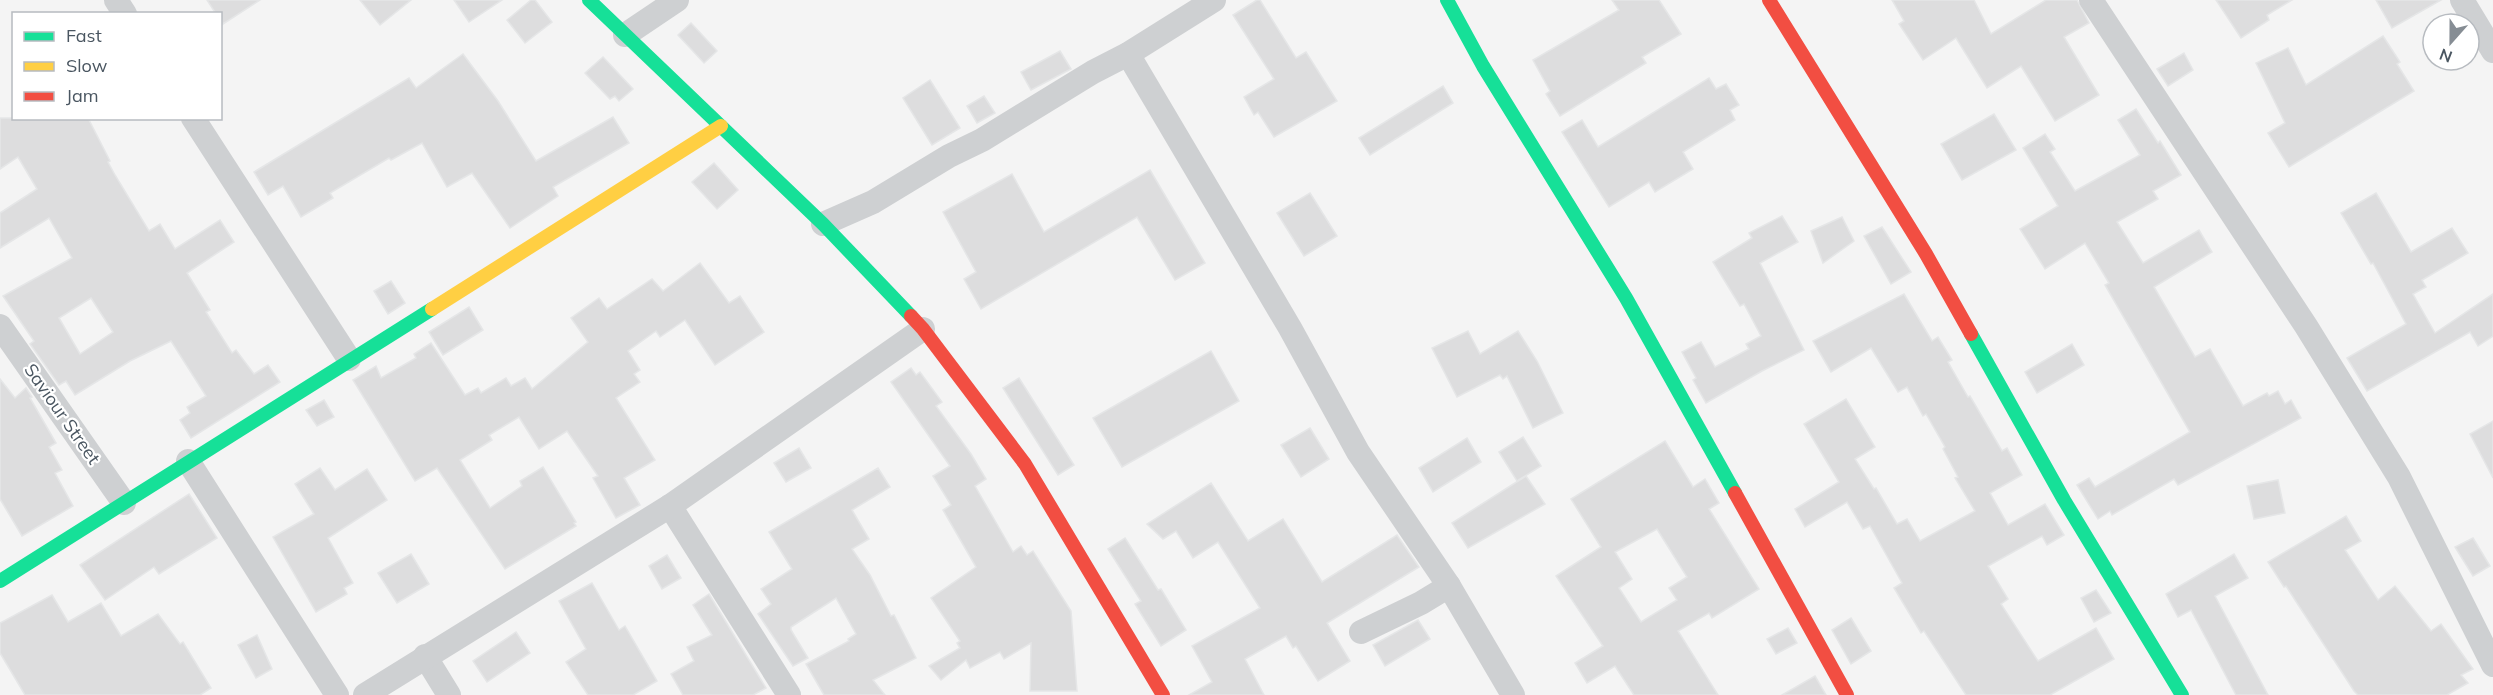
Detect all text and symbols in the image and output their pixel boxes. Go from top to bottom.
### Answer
legend [12,12,222,120]
north arrow [2421,12,2481,72]
text: Fast [66,24,102,47]
text: N [2436,45,2455,68]
text: Slow [66,54,108,77]
text: Jam [66,84,99,107]
street label: Saviour Street [19,359,106,468]

